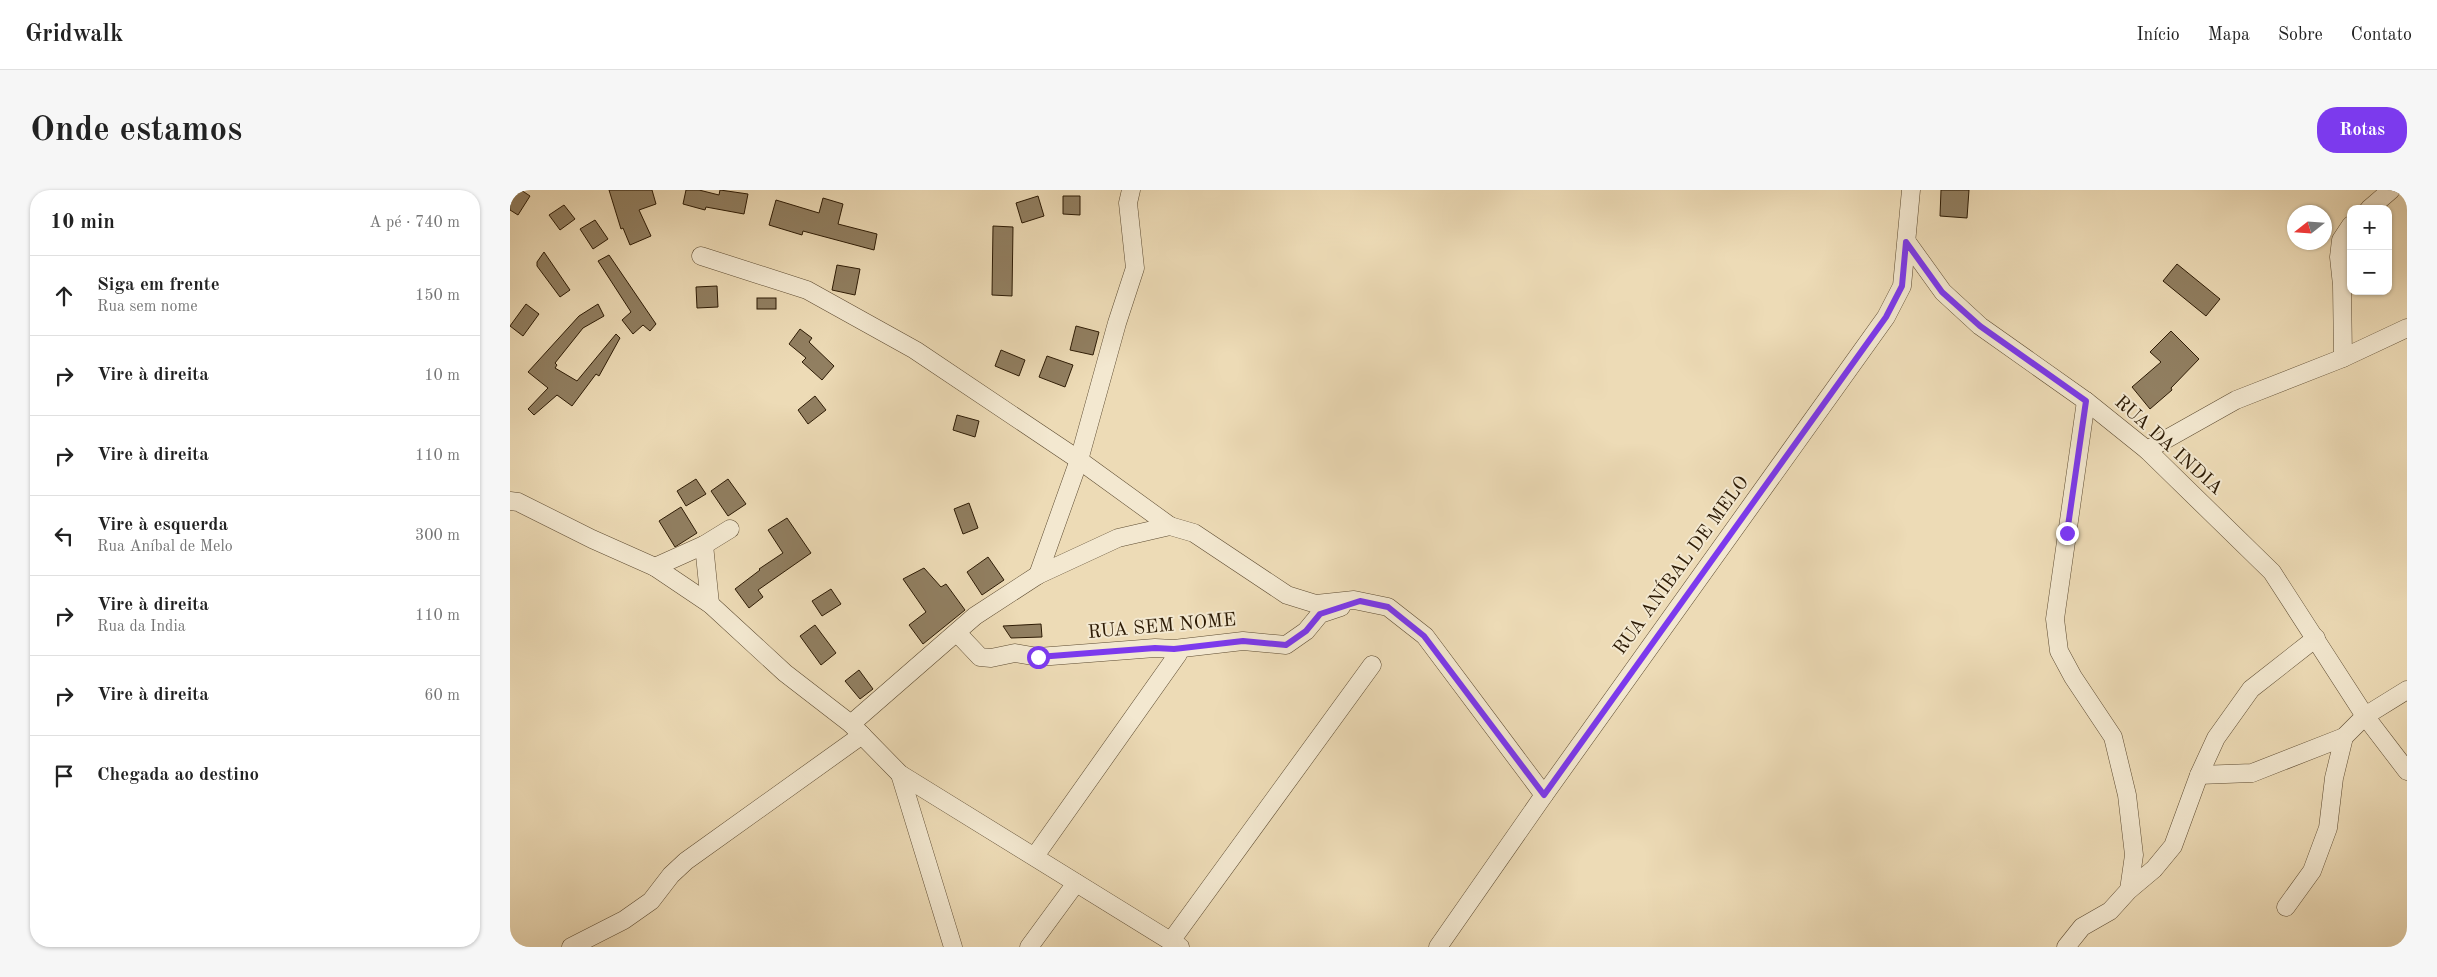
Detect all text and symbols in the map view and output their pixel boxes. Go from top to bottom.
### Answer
text: Gridwalk [25,23,123,47]
text: Início [2136,26,2180,44]
text: Mapa [2208,26,2250,44]
text: Sobre [2278,26,2323,44]
text: Contato [2351,26,2412,44]
button: Rotas [2317,107,2407,153]
text: Onde estamos [30,113,242,148]
north arrow [2287,205,2332,250]
map controls [2347,205,2392,295]
button: + [2347,205,2392,250]
text: 10 min [50,212,115,233]
text: A pé · 740 m [369,215,460,231]
button: − [2347,250,2392,295]
text: Siga em frente [97,276,220,295]
icon: ahead [50,282,78,310]
text: 150 m [415,288,460,304]
text: Rua sem nome [97,299,198,315]
icon: right [50,362,78,390]
text: Vire à direita [97,366,209,385]
text: 10 m [424,368,460,384]
street label: RUA DA INDIA [2110,393,2226,500]
icon: right [50,442,78,470]
text: Vire à direita [97,446,209,465]
text: 110 m [415,448,460,464]
street label: RUA ANÍBAL DE MELO [1608,471,1753,659]
text: Vire à esquerda [97,516,228,535]
icon: left [50,522,78,550]
route end [2056,522,2079,545]
text: 300 m [415,528,460,544]
text: Rua Aníbal de Melo [97,539,233,555]
text: Vire à direita [97,596,209,615]
icon: right [50,602,78,630]
text: 110 m [415,608,460,624]
street label: RUA SEM NOME [1087,611,1237,643]
text: Rua da India [97,619,186,635]
route start [1027,646,1050,669]
icon: right [50,682,78,710]
text: Vire à direita [97,686,209,705]
text: 60 m [424,688,460,704]
icon: arrive [50,762,78,790]
text: Chegada ao destino [97,766,259,785]

